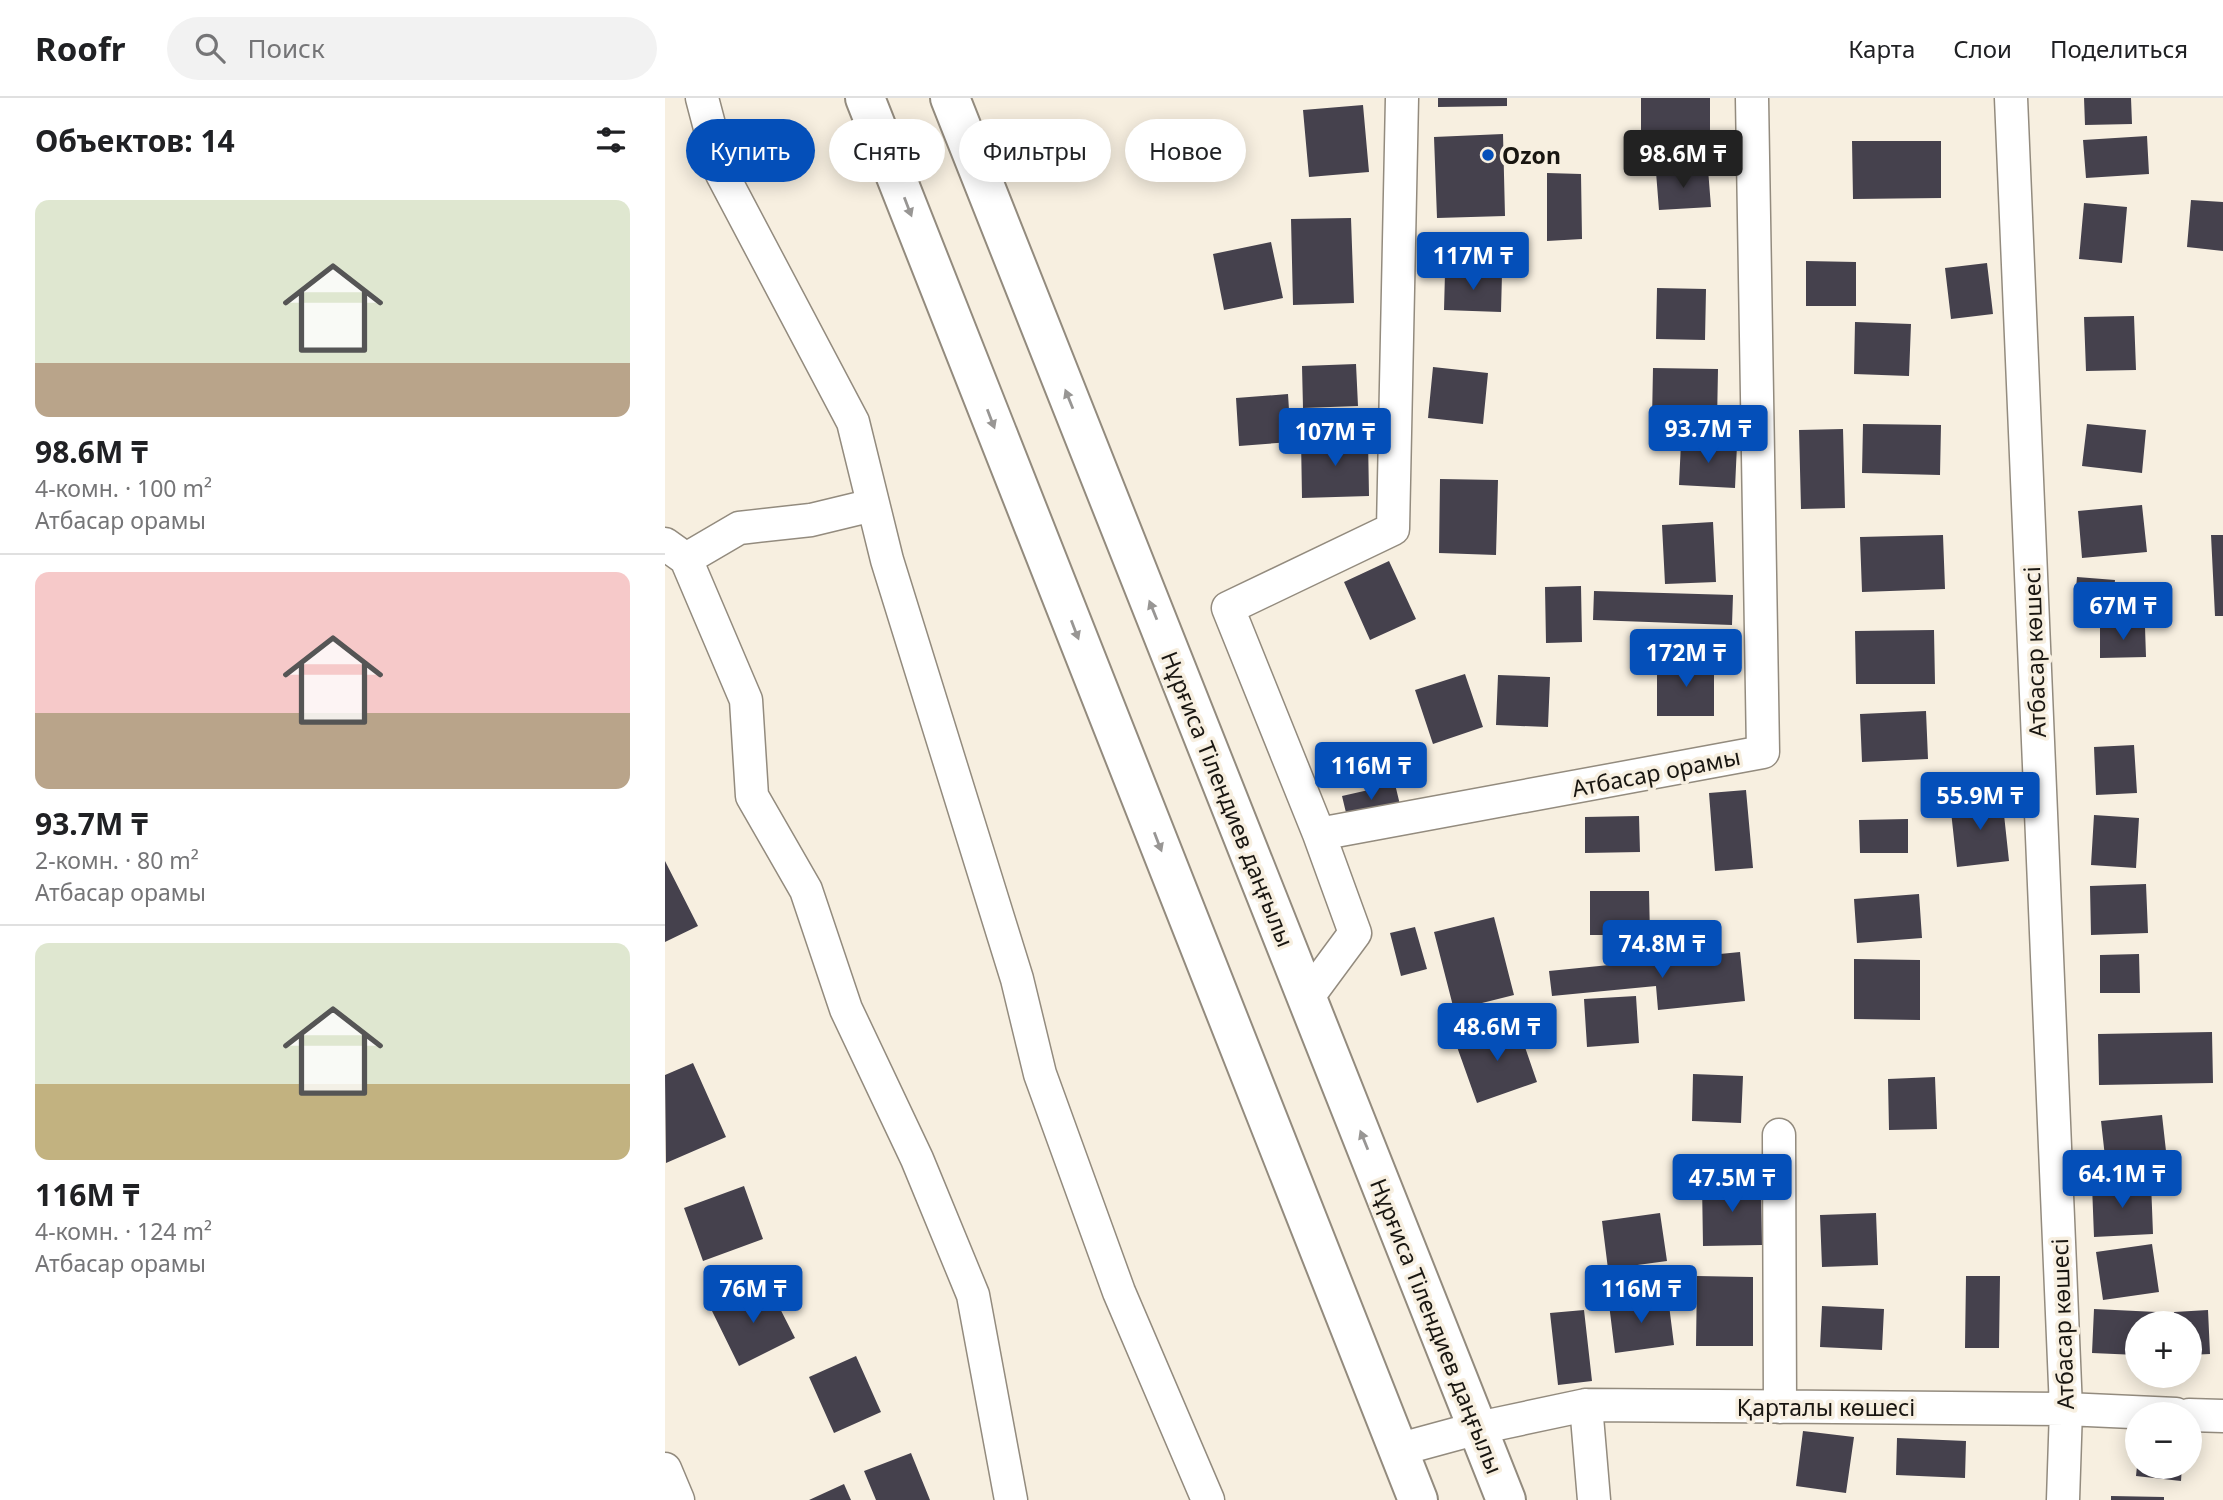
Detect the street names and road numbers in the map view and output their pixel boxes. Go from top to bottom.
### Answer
street label: Атбасар көшесі [2015,566,2053,738]
street label: Нұрғиса Тілендиев даңғылы [1154,646,1302,952]
street label: Атбасар орамы [1569,740,1743,804]
street label: Нұрғиса Тілендиев даңғылы [1363,1173,1511,1479]
street label: Атбасар көшесі [2043,1238,2081,1410]
street label: Қарталы көшесі [1737,1391,1915,1423]

